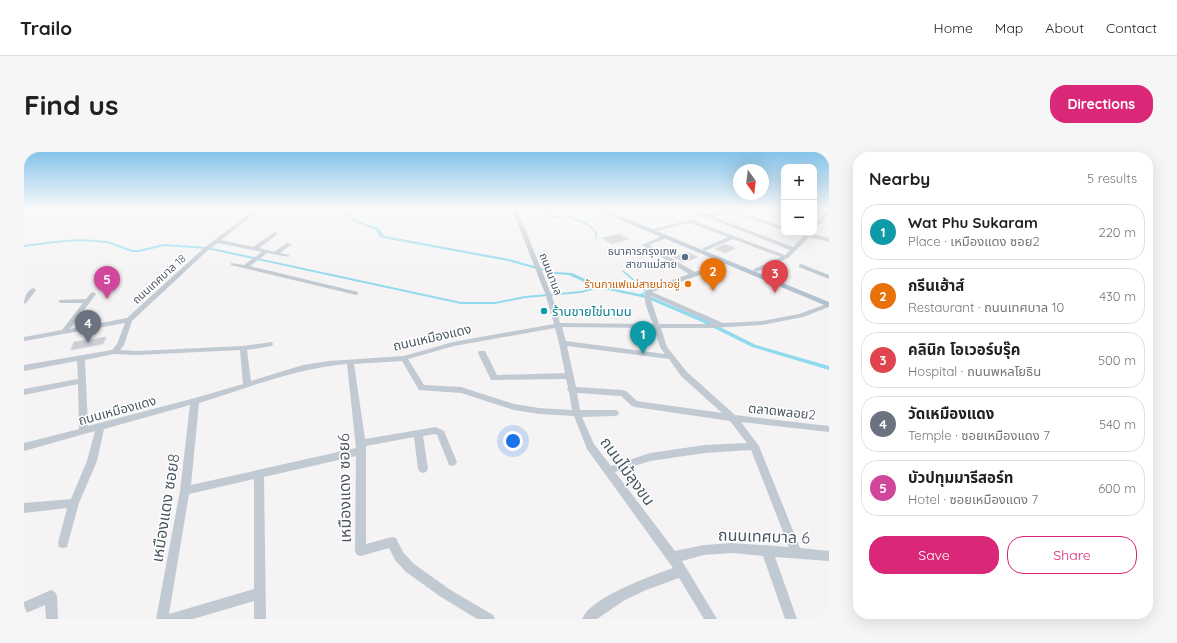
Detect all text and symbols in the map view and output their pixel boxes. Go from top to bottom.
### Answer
text: Trailo [20,16,72,40]
text: Home [934,19,973,37]
text: Map [995,19,1023,37]
text: About [1045,19,1084,37]
text: Contact [1106,19,1157,37]
button: Directions [1050,85,1153,123]
text: Find us [24,87,118,122]
north arrow [733,164,769,200]
map controls [781,164,817,236]
button: + [781,164,817,200]
text: Nearby [869,168,930,189]
text: 5 results [1087,170,1137,186]
button: − [781,200,817,236]
text: Wat Phu Sukaram [908,213,1038,232]
text: 1 [880,224,886,240]
text: 220 m [1098,224,1136,240]
text: Place · เหมืองแดง ซอย2 [908,233,1040,249]
place label: ธนาคารกรุงเทพ สาขาแม่สาย [608,244,677,271]
street label: ถนนเทศบาล 18 [129,251,189,307]
street label: ถนนนามล [537,251,565,297]
marker: ธนาคารกรุงเทพ สาขาแม่สาย [680,252,690,262]
pin: 2 [700,258,726,291]
pin: 3 [762,260,788,293]
pin: 5 [94,266,120,299]
text: กรีนเฮ้าส์ [908,276,964,295]
place label: ร้านกาแฟแม่สายน่าอยู่ [584,277,680,291]
marker: ร้านกาแฟแม่สายน่าอยู่ [683,279,693,289]
text: 2 [879,288,887,304]
text: 430 m [1099,288,1136,304]
text: Restaurant · ถนนเทศบาล 10 [908,299,1064,315]
place label: ร้านขายไข่นามน [552,303,632,319]
marker: ร้านขายไข่นามน [539,306,549,316]
pin: 4 [75,310,101,343]
street label: ถนนเหมืองแดง [391,320,473,354]
pin: 1 [630,321,656,354]
text: คลินิก โอเวอร์บรุ๊ค [908,340,1020,359]
text: 3 [880,352,886,368]
text: 500 m [1098,352,1136,368]
text: Hospital · ถนนพหลโยธิน [908,363,1041,379]
street label: ถนนเหมืองแดง [76,392,158,428]
street label: ตลาดพลอย2 [747,399,817,423]
text: วัดเหมืองแดง [908,404,994,423]
text: 4 [879,416,887,432]
text: 540 m [1099,416,1136,432]
text: Temple · ซอยเหมืองแดง 7 [908,427,1050,443]
your location [503,431,523,451]
street label: เหมืองแดง ซอย6 [333,433,355,543]
street label: ถนนไม้ลุงขน [596,433,660,509]
street label: เหมืองแดง ซอย8 [147,452,183,564]
text: บัวปทุมมารีสอร์ท [908,468,1013,487]
text: 5 [879,480,887,496]
text: 600 m [1098,480,1136,496]
text: Hotel · ซอยเหมืองแดง 7 [908,491,1038,507]
street label: ถนนเทศบาล 6 [718,524,811,548]
button: Save [869,536,999,574]
button: Share [1007,536,1137,574]

